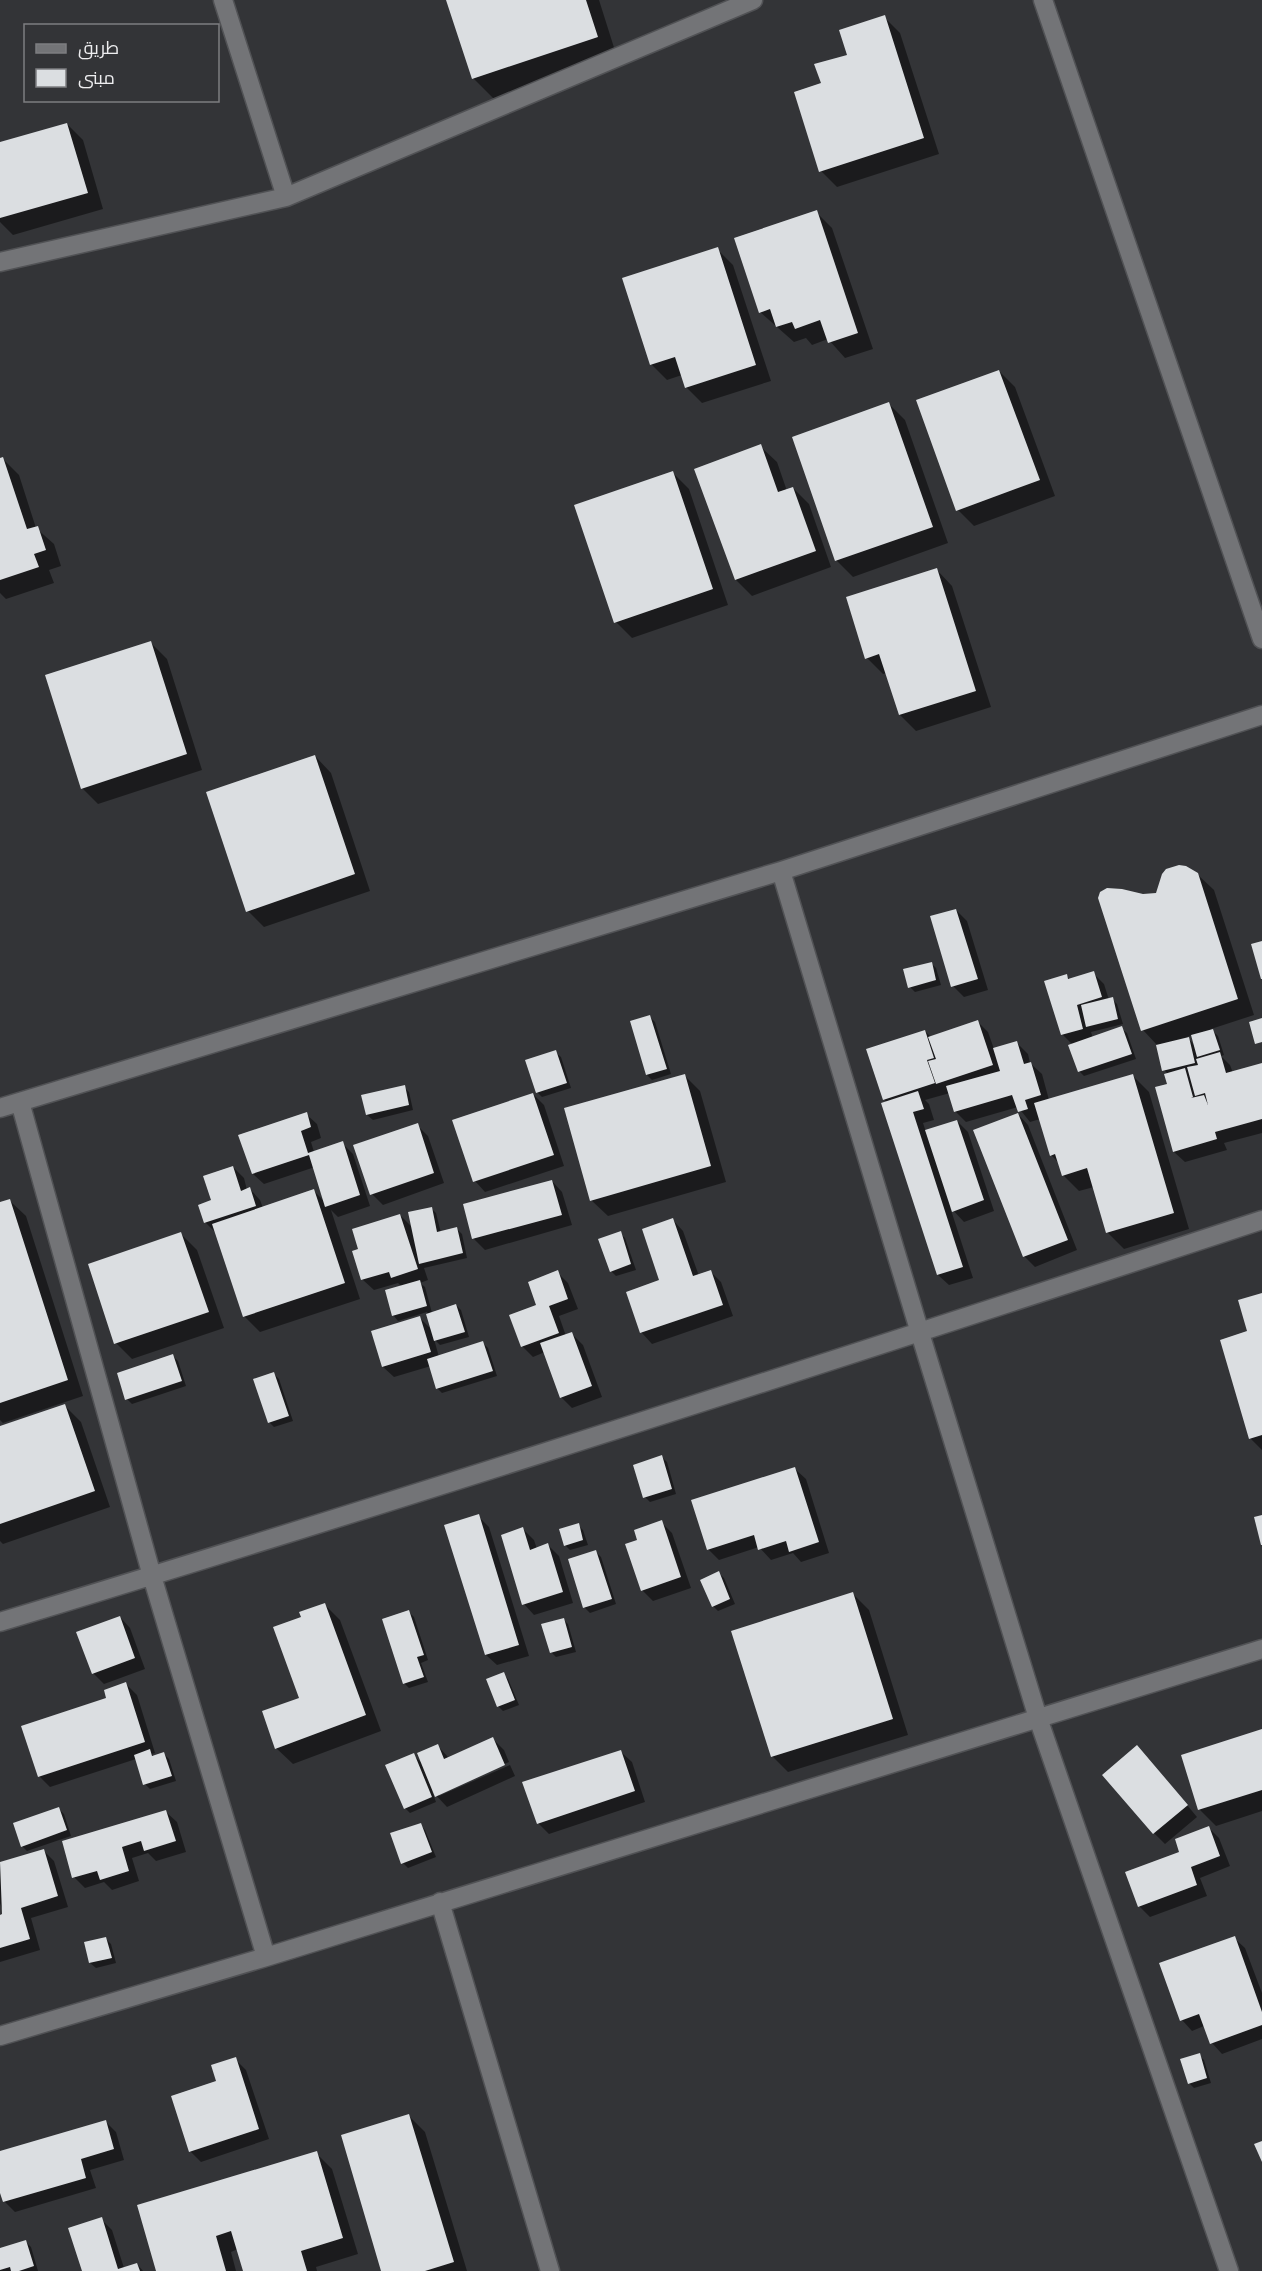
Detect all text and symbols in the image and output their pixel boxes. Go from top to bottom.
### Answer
legend [24,24,219,102]
text: طريق [78,35,119,60]
text: مبنى [78,65,115,89]

